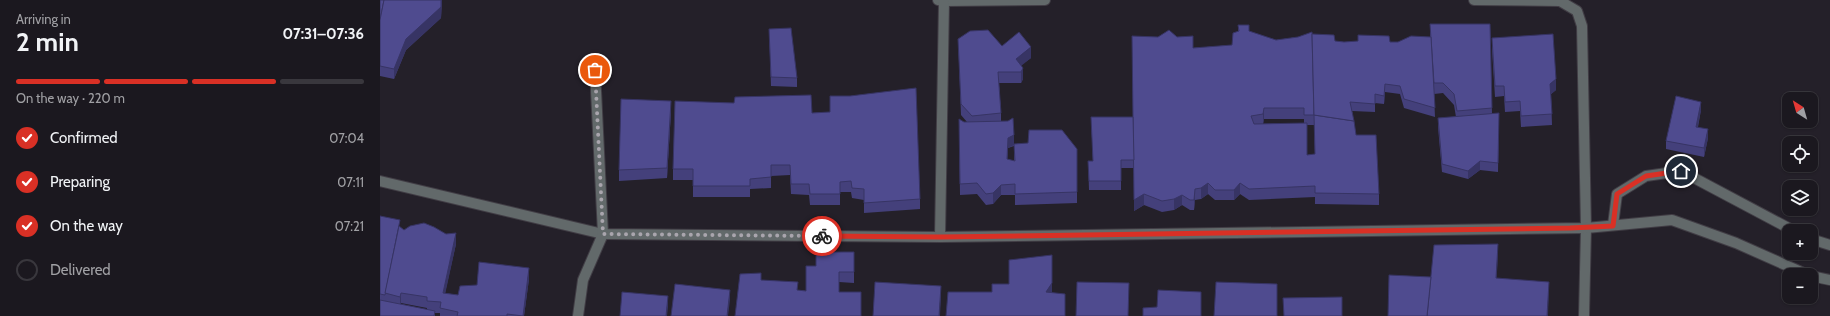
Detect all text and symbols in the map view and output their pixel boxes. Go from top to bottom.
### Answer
text: Arriving in [16,11,71,27]
text: 07:31–07:36 [282,25,364,43]
text: 2 min [16,26,79,58]
pin [578,53,612,87]
icon: bag [584,59,606,81]
text: On the way · 220 m [16,90,125,106]
north arrow [1782,92,1818,128]
map controls [1782,92,1818,304]
icon: check [16,127,38,149]
text: Confirmed [50,129,118,147]
text: 07:04 [329,130,364,146]
button: locate [1782,136,1818,172]
pin [1664,154,1698,188]
icon: home [1670,160,1692,182]
icon: check [16,171,38,193]
text: Preparing [50,173,110,191]
text: 07:11 [337,174,364,190]
button: layers [1782,180,1818,216]
icon: check [16,215,38,237]
courier [802,216,842,256]
text: On the way [50,217,123,235]
text: 07:21 [335,218,364,234]
button: + [1782,224,1818,260]
icon: bike [811,225,833,247]
text: Delivered [50,261,111,279]
button: − [1782,268,1818,304]

